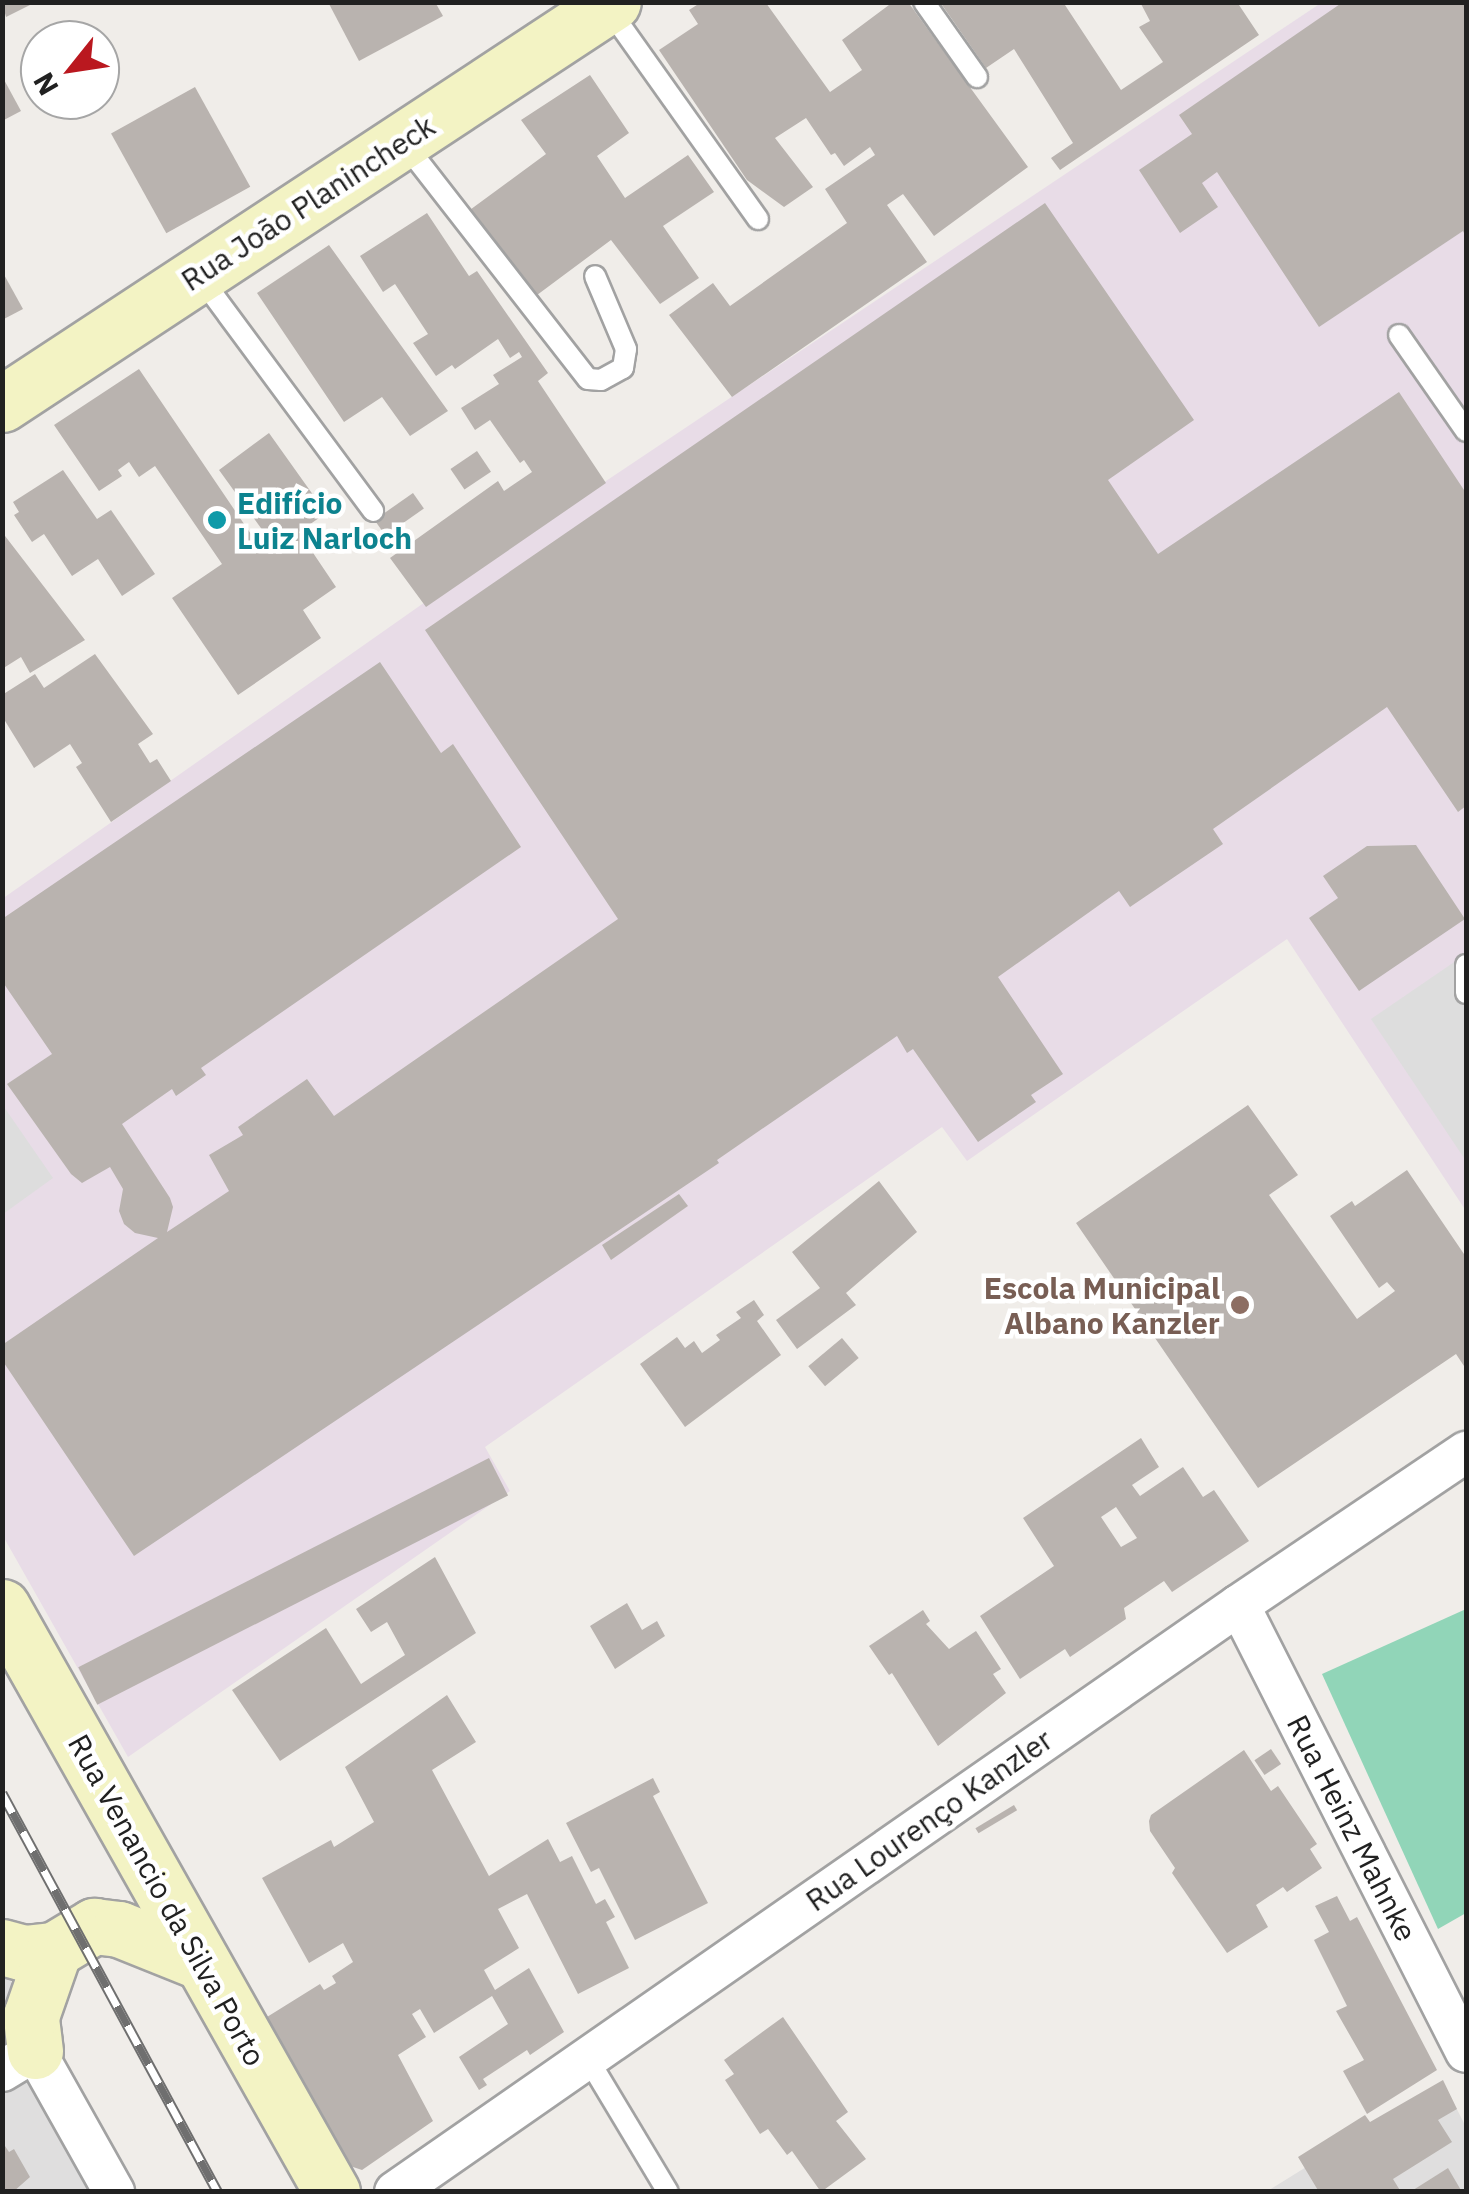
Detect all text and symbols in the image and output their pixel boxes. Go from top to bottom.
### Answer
north arrow [20,20,120,120]
text: N [24,66,66,102]
street label: Rua João Planincheck [175,108,441,298]
place label: Edifício Luiz Narloch [237,485,412,556]
marker: Edifício Luiz Narloch [206,509,228,531]
place label: Escola Municipal Albano Kanzler [984,1270,1220,1340]
marker: Escola Municipal Albano Kanzler [1229,1294,1251,1316]
street label: Rua Heinz Mahnke [1279,1709,1425,1947]
street label: Rua Lourenço Kanzler [799,1721,1059,1919]
street label: Rua Venancio da Silva Porto [61,1728,273,2072]

